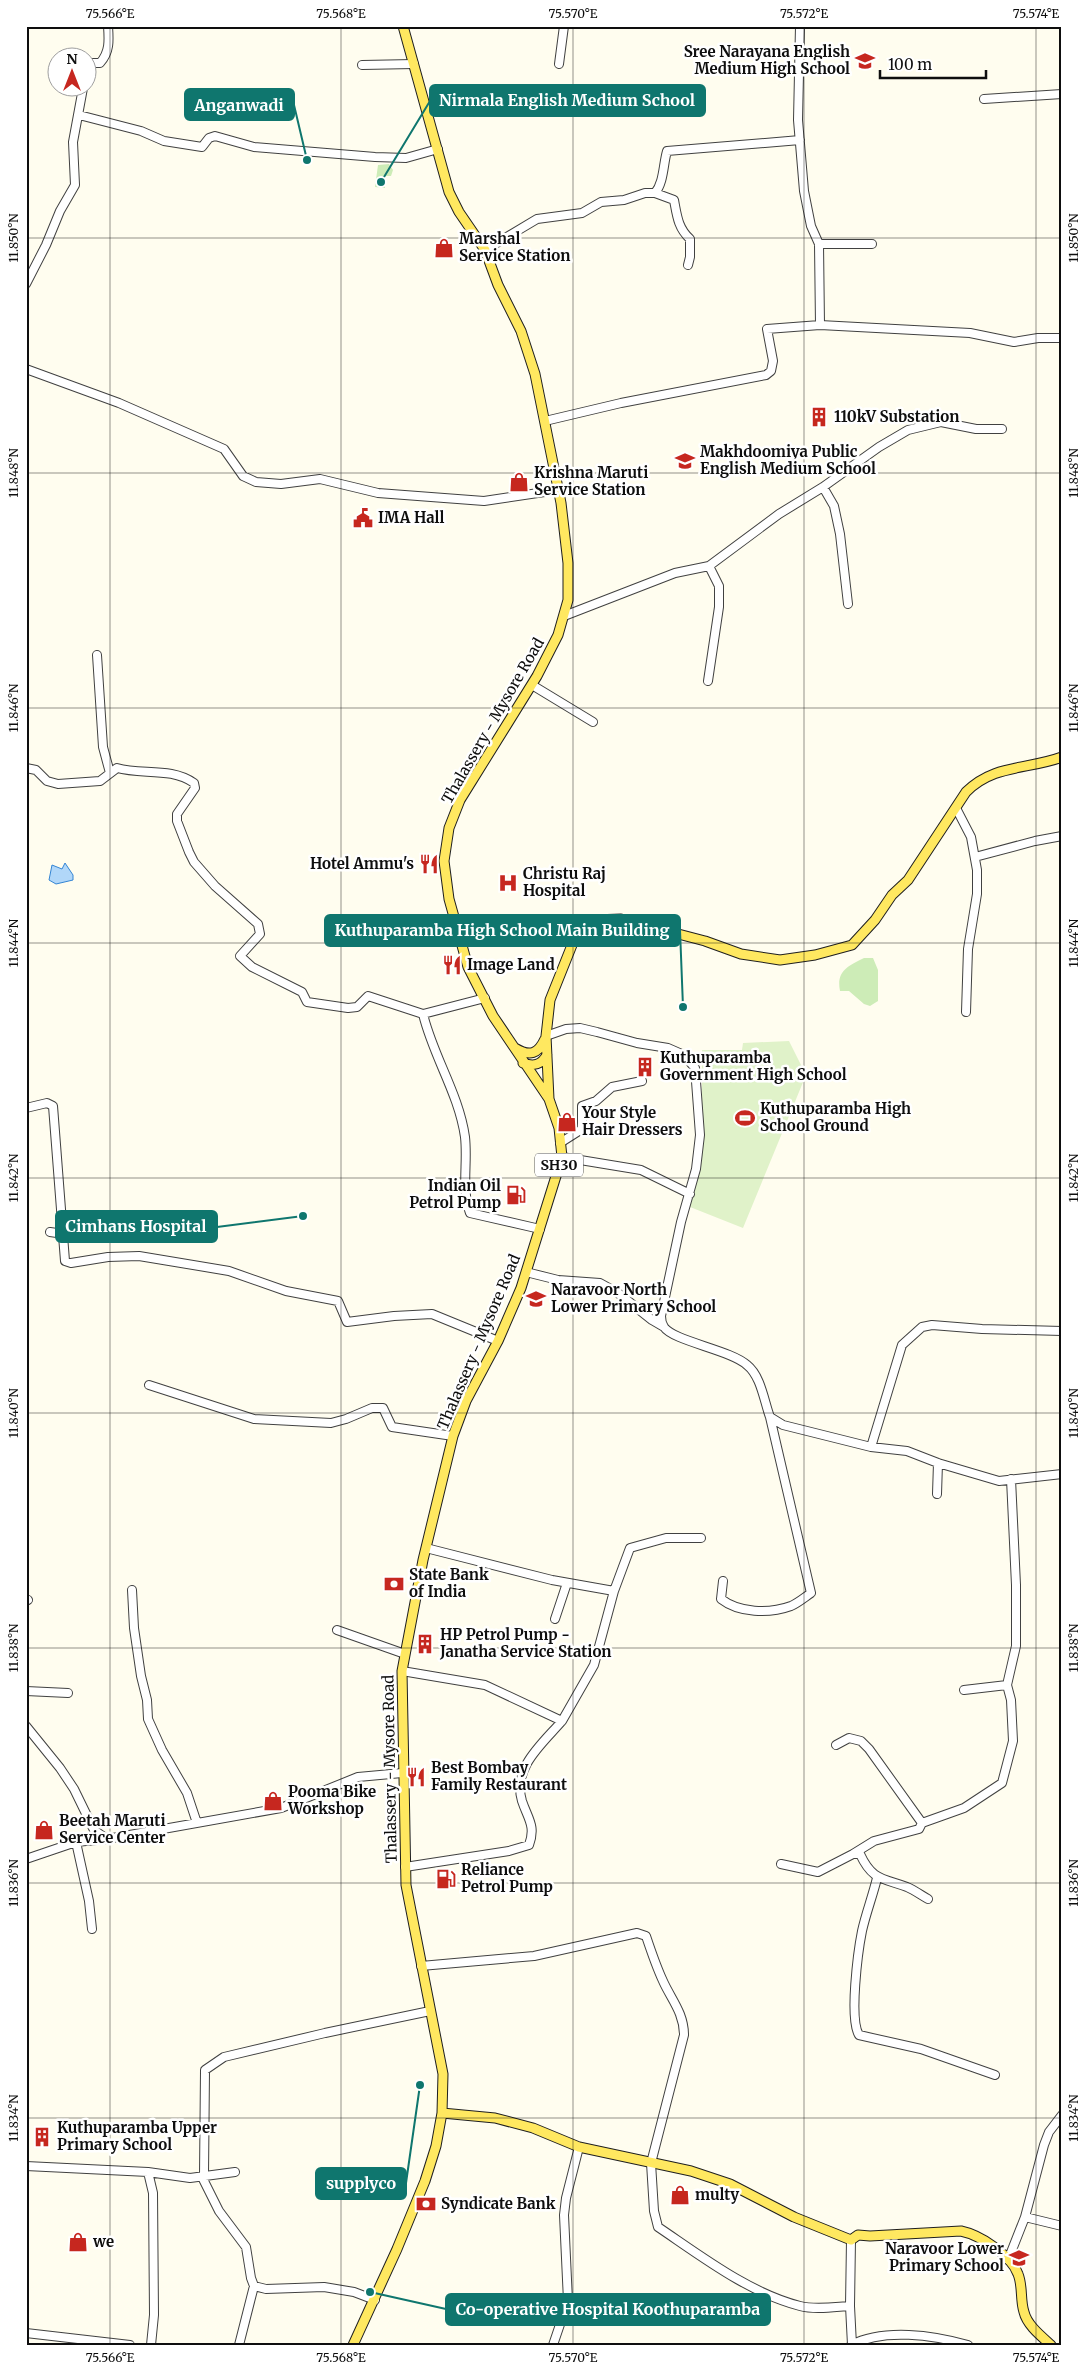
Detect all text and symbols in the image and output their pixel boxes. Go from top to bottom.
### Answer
text: 75.566°E [86,6,135,21]
text: 75.568°E [316,6,366,21]
text: 75.570°E [549,6,598,21]
text: 75.572°E [780,6,828,21]
text: 75.574°E [1013,6,1060,21]
place label: Sree Narayana English Medium High School [684,42,850,78]
north arrow [48,48,98,98]
scale bar [880,48,987,80]
text: N [66,50,78,68]
school or university icon: Sree Narayana English Medium High School [854,50,876,72]
text: 100 m [888,55,932,74]
callout: Nirmala English Medium School [430,85,705,116]
callout: Anganwadi [185,89,294,120]
text: Nirmala English Medium School [439,90,695,110]
text: Anganwadi [193,95,284,115]
text: 11.850°N [6,213,21,262]
text: 11.850°N [1066,213,1081,262]
place label: Marshal Service Station [459,229,570,265]
shop icon: Marshal Service Station [433,237,455,259]
building icon: 110kV Substation [808,406,830,428]
place label: 110kV Substation [834,407,959,426]
place label: Makhdoomiya Public English Medium School [700,442,876,478]
text: 11.848°N [6,448,21,498]
text: 11.848°N [1066,448,1081,498]
school or university icon: Makhdoomiya Public English Medium School [674,450,696,472]
place label: Krishna Maruti Service Station [534,463,648,499]
shop icon: Krishna Maruti Service Station [508,471,530,493]
public building icon: IMA Hall [352,507,374,529]
place label: IMA Hall [378,508,444,527]
street label: Thalassery - Mysore Road [437,634,548,807]
text: 11.846°N [6,683,21,732]
text: 11.846°N [1066,683,1081,732]
restaurant icon: Hotel Ammu's [418,853,440,875]
place label: Hotel Ammu's [310,854,414,873]
place label: Christu Raj Hospital [523,864,606,900]
hospital icon: Christu Raj Hospital [497,872,519,894]
callout: Kuthuparamba High School Main Building [325,915,680,946]
text: 11.844°N [6,918,21,967]
text: 11.844°N [1066,918,1081,967]
text: Kuthuparamba High School Main Building [334,920,670,940]
restaurant icon: Image Land [441,954,463,976]
place label: Image Land [467,955,555,974]
place label: Kuthuparamba Government High School [660,1048,847,1084]
building icon: Kuthuparamba Government High School [634,1056,656,1078]
place label: Kuthuparamba High School Ground [760,1099,911,1135]
place label: Your Style Hair Dressers [581,1103,683,1139]
sports icon: Kuthuparamba High School Ground [734,1107,756,1129]
shop icon: Your Style Hair Dressers [556,1111,578,1133]
text: 11.842°N [6,1153,21,1202]
text: 11.842°N [1066,1153,1081,1202]
road number: SH30 [535,1154,583,1176]
place label: Indian Oil Petrol Pump [409,1176,501,1212]
fuel station icon: Indian Oil Petrol Pump [505,1184,527,1206]
callout: Cimhans Hospital [56,1211,217,1242]
text: Cimhans Hospital [66,1216,206,1236]
street label: Thalassery - Mysore Road [433,1251,524,1432]
place label: Naravoor North Lower Primary School [551,1280,716,1316]
school or university icon: Naravoor North Lower Primary School [525,1288,547,1310]
text: 11.840°N [6,1387,21,1438]
text: 11.840°N [1066,1387,1081,1438]
place label: State Bank of India [409,1565,489,1601]
bank icon: State Bank of India [383,1573,405,1595]
text: 11.838°N [6,1623,21,1672]
text: 11.838°N [1066,1623,1081,1672]
place label: HP Petrol Pump - Janatha Service Station [439,1625,612,1661]
building icon: HP Petrol Pump - Janatha Service Station [414,1633,436,1655]
street label: Thalassery - Mysore Road [378,1675,401,1863]
place label: Best Bombay Family Restaurant [431,1758,567,1794]
restaurant icon: Best Bombay Family Restaurant [405,1766,427,1788]
place label: Pooma Bike Workshop [287,1782,376,1818]
shop icon: Pooma Bike Workshop [262,1790,284,1812]
place label: Beetah Maruti Service Center [59,1811,166,1847]
shop icon: Beetah Maruti Service Center [33,1819,55,1841]
text: 11.836°N [6,1858,21,1907]
text: 11.836°N [1066,1858,1081,1907]
place label: Reliance Petrol Pump [461,1860,553,1896]
fuel station icon: Reliance Petrol Pump [435,1868,457,1890]
text: 11.834°N [6,2094,21,2142]
text: 11.834°N [1066,2094,1081,2142]
place label: Kuthuparamba Upper Primary School [57,2118,217,2154]
building icon: Kuthuparamba Upper Primary School [31,2126,53,2148]
callout: supplyco [316,2168,406,2199]
text: supplyco [326,2173,397,2193]
shop icon: multy [669,2184,691,2206]
place label: multy [695,2185,739,2204]
bank icon: Syndicate Bank [415,2193,437,2215]
place label: Syndicate Bank [441,2194,556,2213]
shop icon: we [67,2231,89,2253]
place label: we [92,2232,114,2251]
place label: Naravoor Lower Primary School [885,2239,1004,2275]
school or university icon: Naravoor Lower Primary School [1008,2247,1030,2269]
callout: Co-operative Hospital Koothuparamba [446,2294,770,2325]
text: Co-operative Hospital Koothuparamba [456,2299,760,2319]
text: 75.566°E [86,2350,135,2365]
text: 75.568°E [316,2350,366,2365]
text: 75.570°E [549,2350,598,2365]
text: 75.572°E [780,2350,828,2365]
text: 75.574°E [1013,2350,1060,2365]

